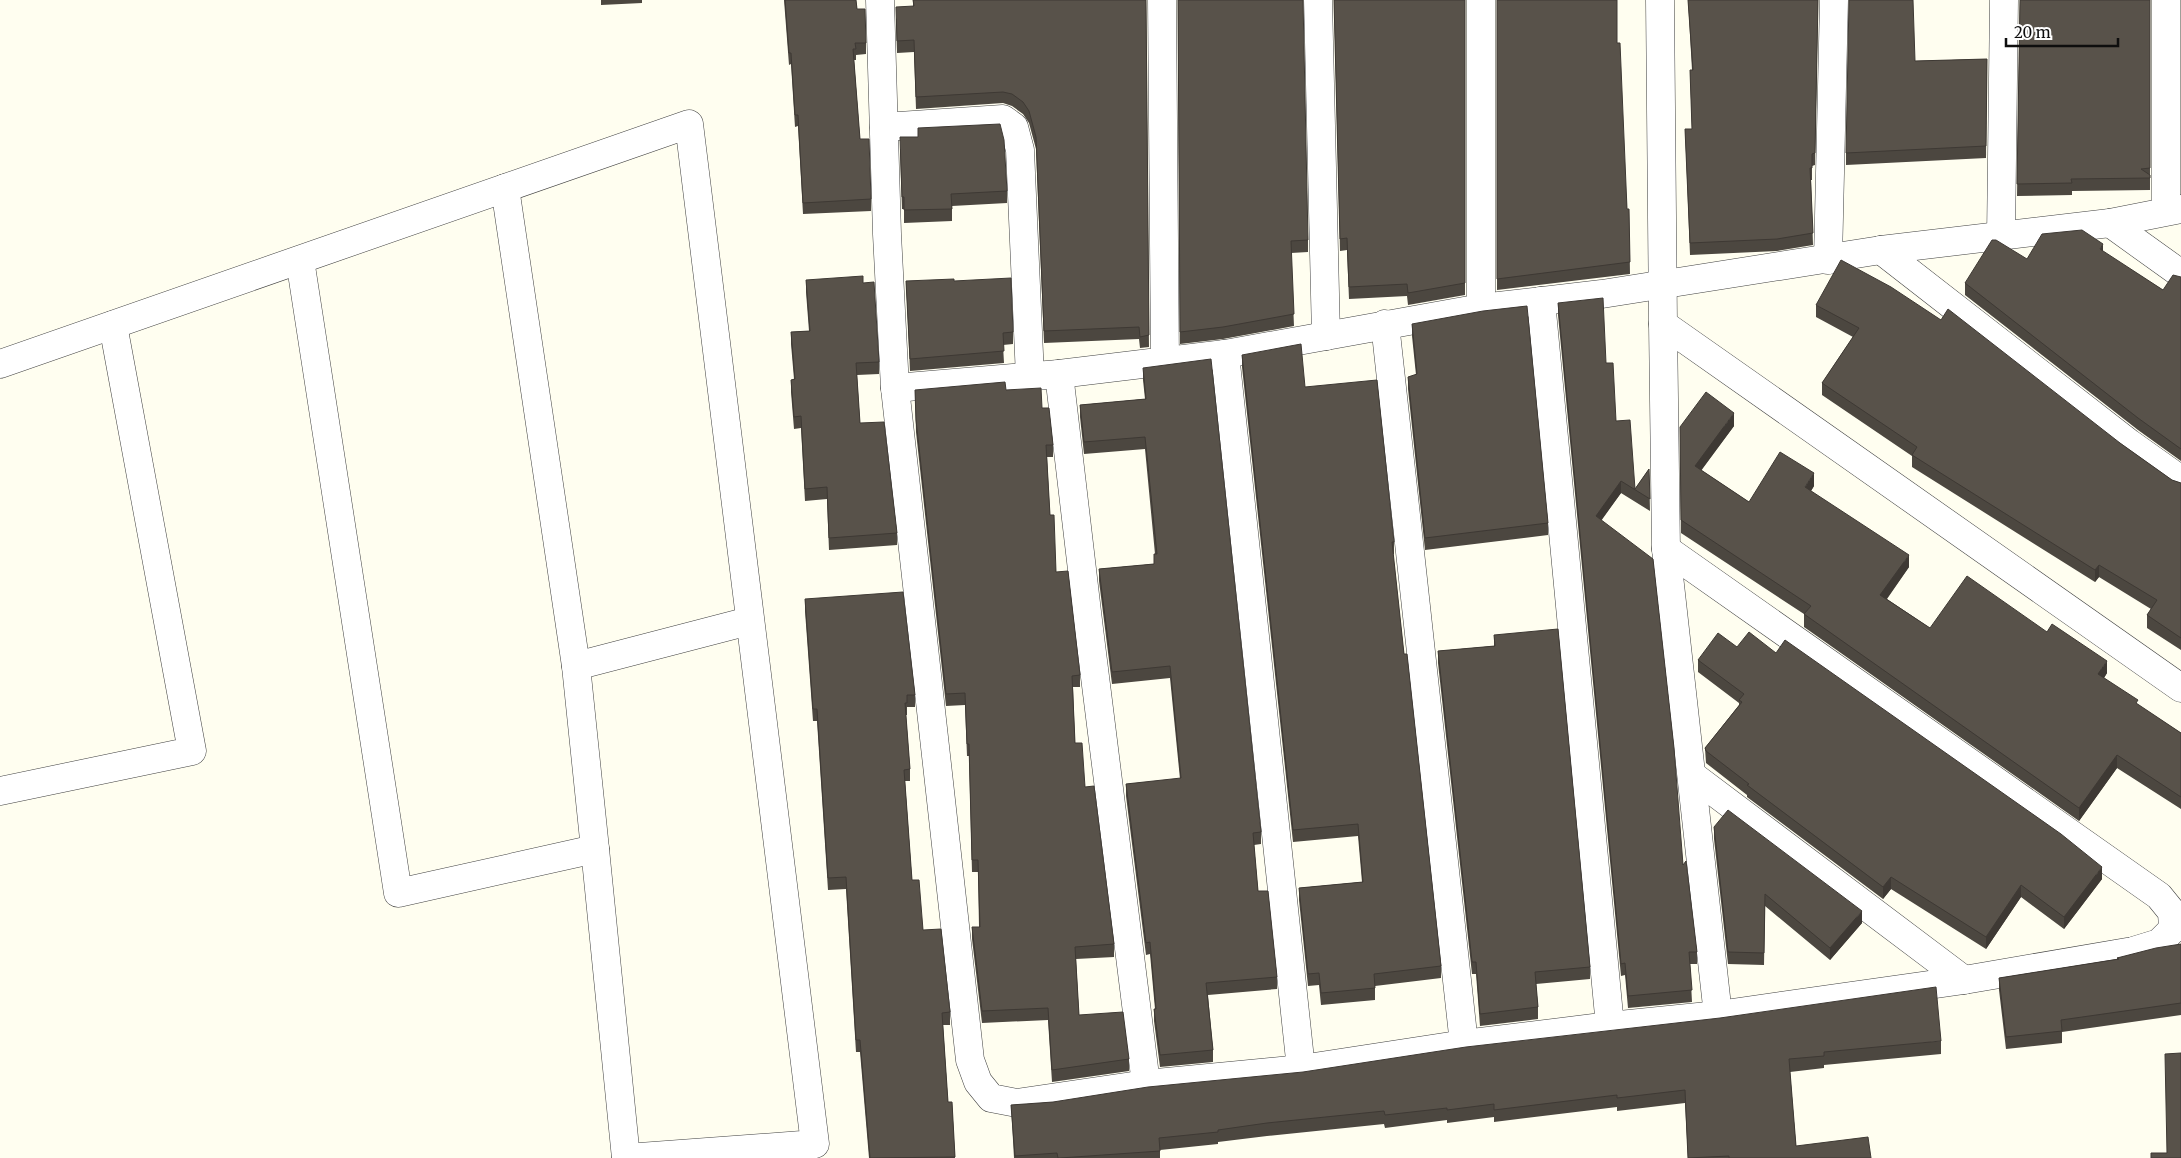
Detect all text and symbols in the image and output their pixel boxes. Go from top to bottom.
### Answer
scale bar [2006,15,2118,47]
text: 20 m [2014,23,2051,42]

